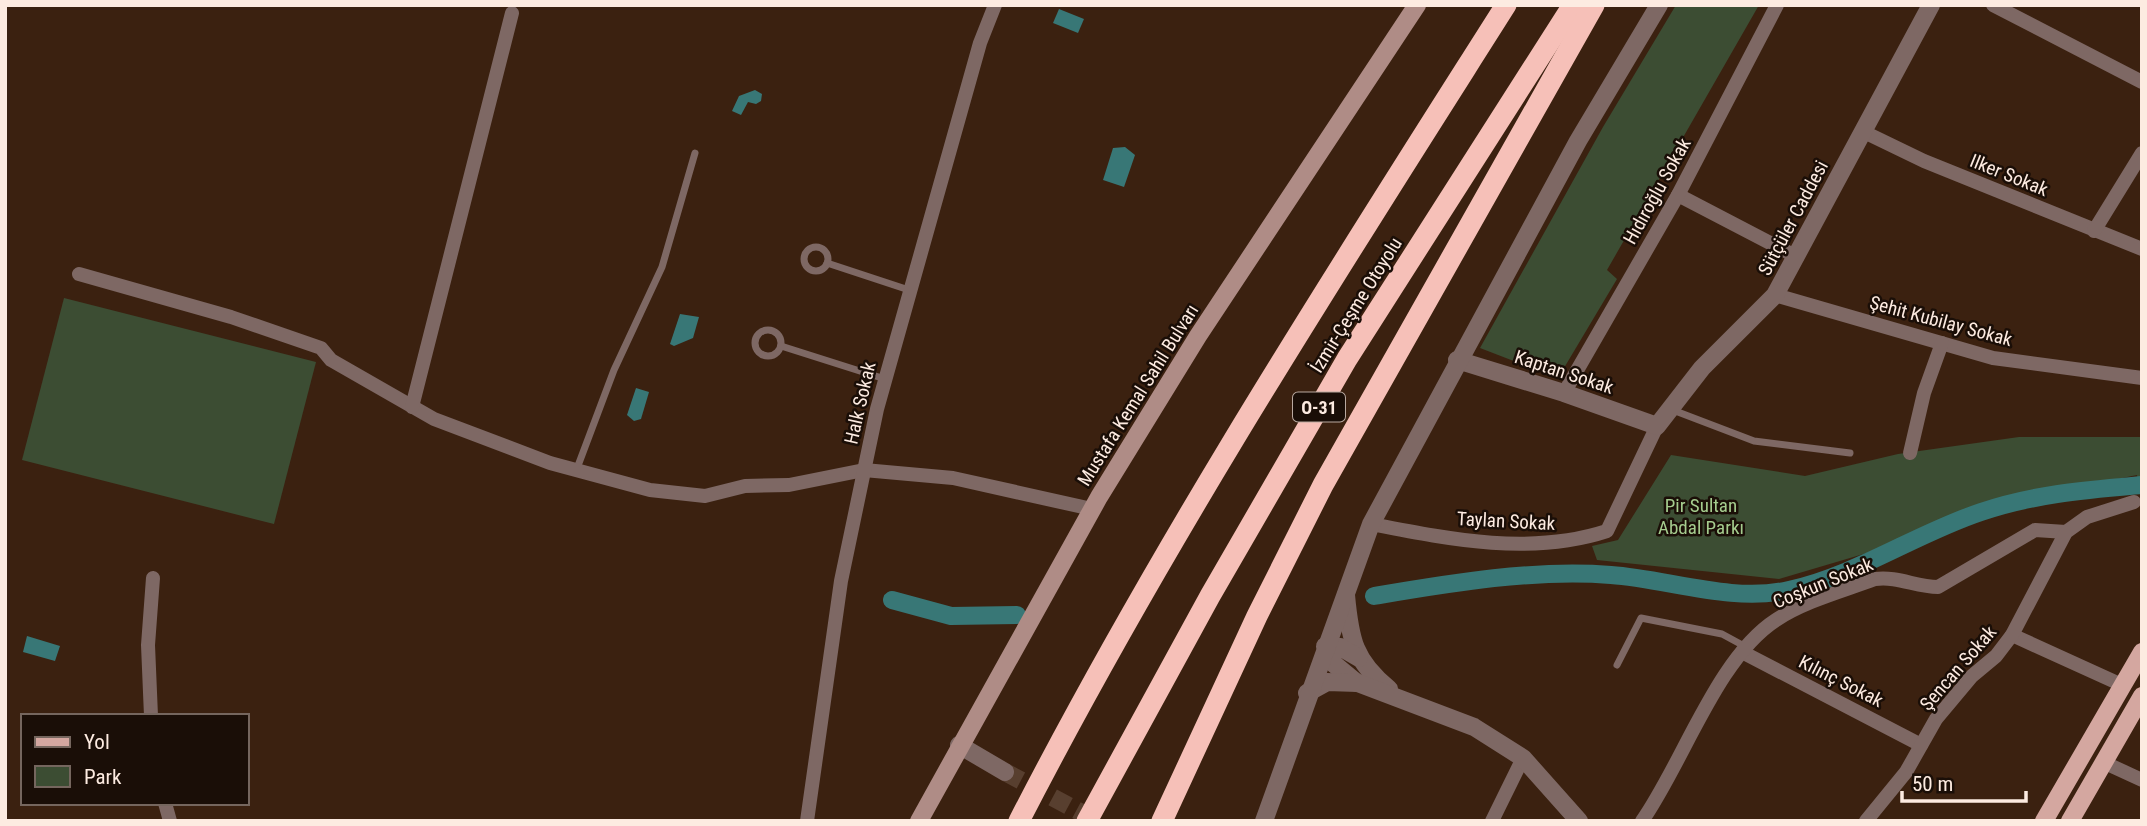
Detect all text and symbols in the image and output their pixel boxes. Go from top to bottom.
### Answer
street label: Hıdıroğlu Sokak [1618,133,1696,248]
street label: Ilker Sokak [1967,149,2052,201]
street label: Sütçüler Caddesi [1753,157,1833,279]
street label: İzmir-Çeşme Otoyolu [1305,233,1407,377]
street label: Şehit Kubilay Sokak [1867,291,2015,351]
street label: Mustafa Kemal Sahil Bulvarı [1073,300,1203,490]
street label: Kaptan Sokak [1512,345,1617,399]
street label: Halk Sokak [839,359,881,446]
road number: O-31 [1293,393,1345,422]
park label: Pir Sultan Abdal Parkı [1658,494,1744,539]
street label: Taylan Sokak [1456,507,1556,535]
street label: Coşkun Sokak [1770,552,1877,613]
street label: Şencan Sokak [1915,621,2001,715]
street label: Kılınç Sokak [1795,650,1887,712]
legend [21,714,248,805]
text: Yol [84,730,110,754]
scale bar [1902,760,2026,804]
text: Park [84,765,122,789]
text: 50 m [1912,772,1953,796]

